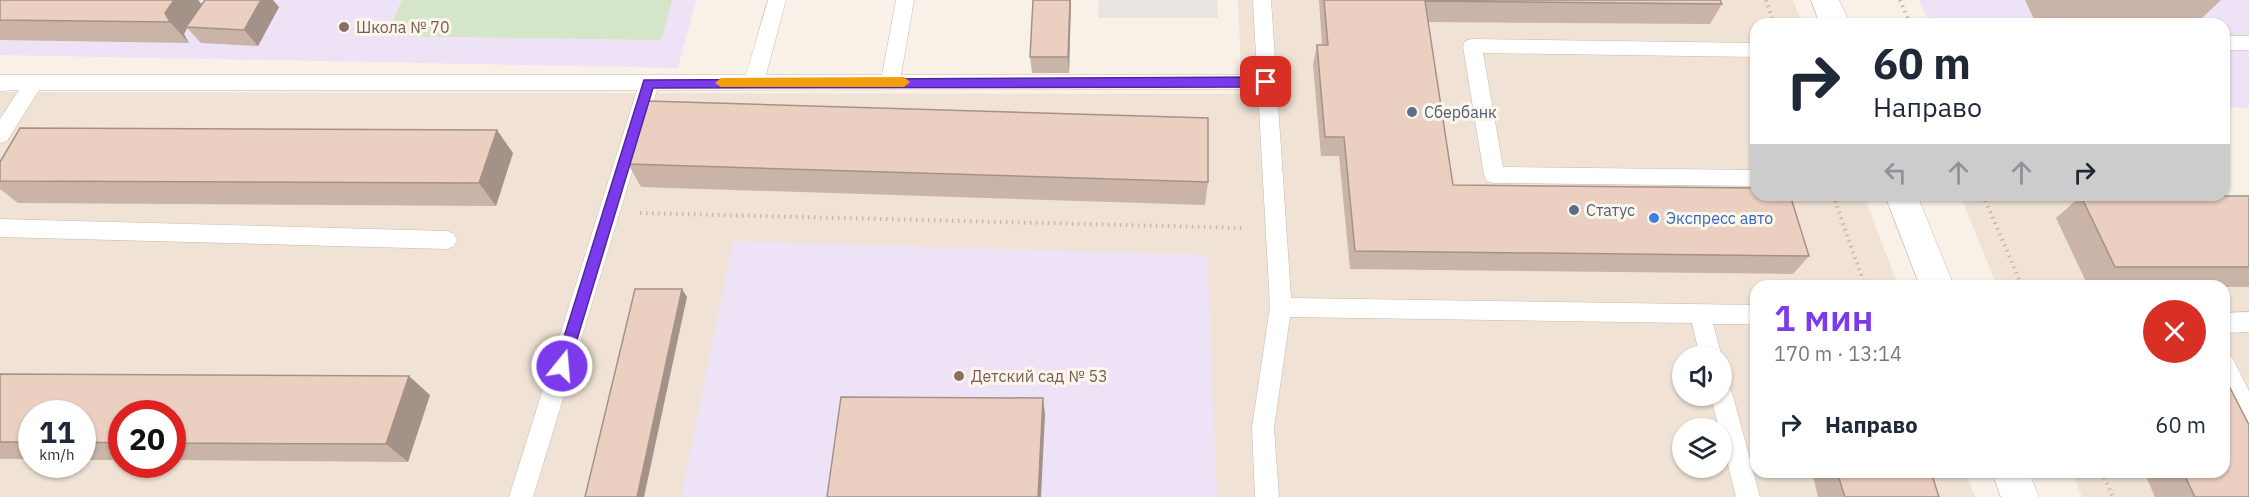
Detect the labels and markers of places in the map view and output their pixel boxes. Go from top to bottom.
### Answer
place label: Школа № 70 [356,17,450,37]
marker: Школа № 70 [337,20,351,34]
pin [1240,56,1291,107]
place label: Сбербанк [1424,102,1497,122]
marker: Сбербанк [1405,105,1419,119]
place label: Статус [1586,200,1635,220]
marker: Статус [1567,203,1581,217]
place label: Экспресс авто [1666,208,1773,228]
marker: Экспресс авто [1647,211,1661,225]
place label: Детский сад № 53 [971,366,1108,386]
marker: Детский сад № 53 [952,369,966,383]

